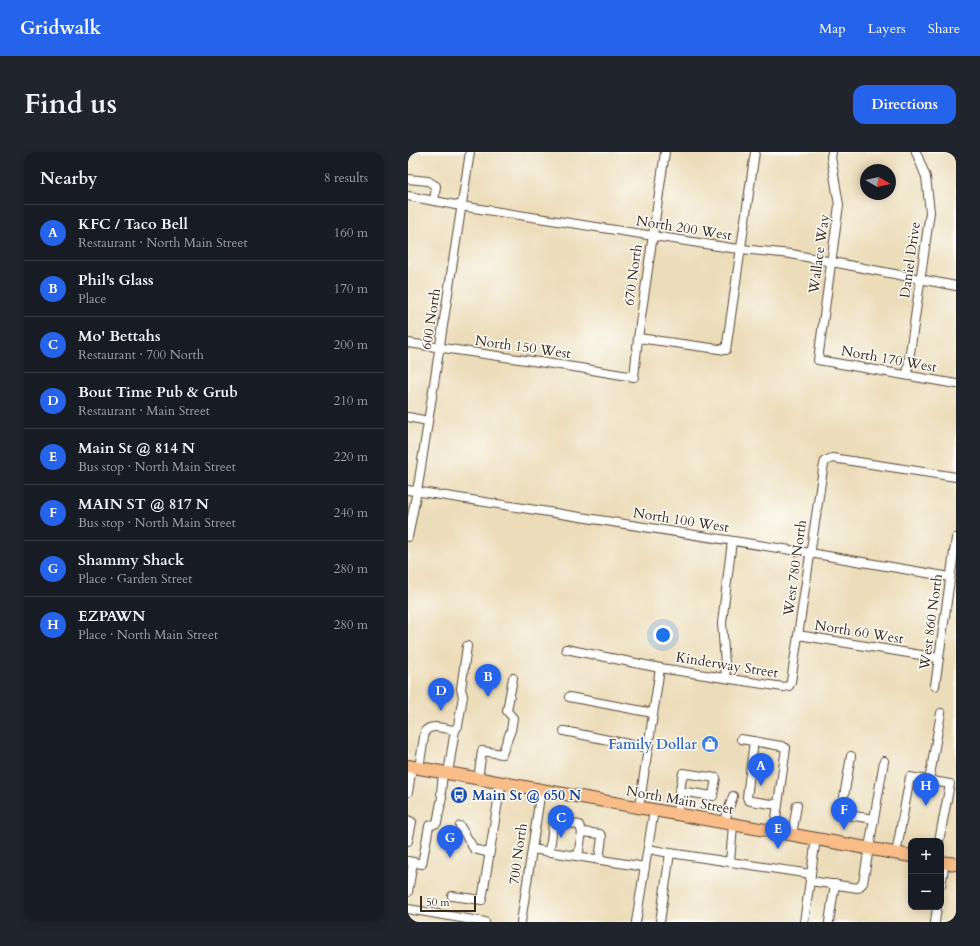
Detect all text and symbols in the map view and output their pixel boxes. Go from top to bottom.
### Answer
text: Gridwalk [20,15,101,41]
text: Map [819,19,846,38]
text: Layers [868,19,906,38]
text: Share [928,19,960,38]
text: Find us [24,85,117,123]
button: Directions [853,85,956,124]
north arrow [860,164,896,200]
text: Nearby [40,167,97,190]
text: 8 results [324,169,368,187]
street label: North 200 West [635,211,734,245]
street label: Wallace Way [804,212,834,296]
text: KFC / Taco Bell [78,214,188,234]
street label: Daniel Drive [895,221,925,299]
text: A [48,224,58,242]
text: 160 m [334,224,368,242]
text: Restaurant · North Main Street [78,234,248,252]
street label: 670 North [619,243,647,307]
text: Phil's Glass [78,270,154,290]
text: B [48,280,58,298]
text: 170 m [334,280,368,298]
street label: 600 North [417,287,445,351]
text: Place [78,290,106,308]
text: Mo' Bettahs [78,326,161,346]
street label: North 150 West [474,331,573,363]
text: C [48,336,58,354]
text: 200 m [334,336,368,354]
street label: North 170 West [840,341,939,377]
text: Restaurant · 700 North [78,346,204,364]
text: Bout Time Pub & Grub [78,382,238,402]
text: D [47,392,59,410]
text: 210 m [334,392,368,410]
text: Restaurant · Main Street [78,402,210,420]
text: Main St @ 814 N [78,438,195,458]
text: E [49,448,57,466]
text: 220 m [334,448,368,466]
text: Bus stop · North Main Street [78,458,236,476]
text: MAIN ST @ 817 N [78,494,209,514]
street label: North 100 West [632,503,731,537]
text: F [49,504,57,522]
text: 240 m [334,504,368,522]
text: Bus stop · North Main Street [78,514,236,532]
street label: West 780 North [779,518,811,618]
text: Shammy Shack [78,550,184,570]
text: G [48,560,58,578]
text: 280 m [334,560,368,578]
text: Place · Garden Street [78,570,192,588]
street label: West 860 North [915,572,947,672]
text: EZPAWN [78,606,145,626]
text: H [47,616,59,634]
text: 280 m [334,616,368,634]
street label: North 60 West [813,616,905,648]
your location [653,625,673,645]
text: Place · North Main Street [78,626,218,644]
street label: Kinderway Street [674,648,780,683]
pin: B [475,664,501,697]
pin: D [428,678,454,711]
shop icon: Family Dollar [700,734,720,754]
place label: Family Dollar [608,735,697,754]
pin: A [748,753,774,786]
pin: H [913,773,939,806]
street label: North Main Street [625,781,736,819]
bus stop icon: Main St @ 650 N [449,785,469,805]
place label: Main St @ 650 N [472,786,581,805]
pin: F [831,797,857,830]
pin: C [548,805,574,838]
pin: E [765,816,791,849]
street label: 700 North [504,822,532,886]
pin: G [437,825,463,858]
map controls [908,838,944,910]
button: + [908,838,944,874]
button: − [908,874,944,910]
scale bar [420,894,476,913]
text: 50 m [426,895,450,910]

